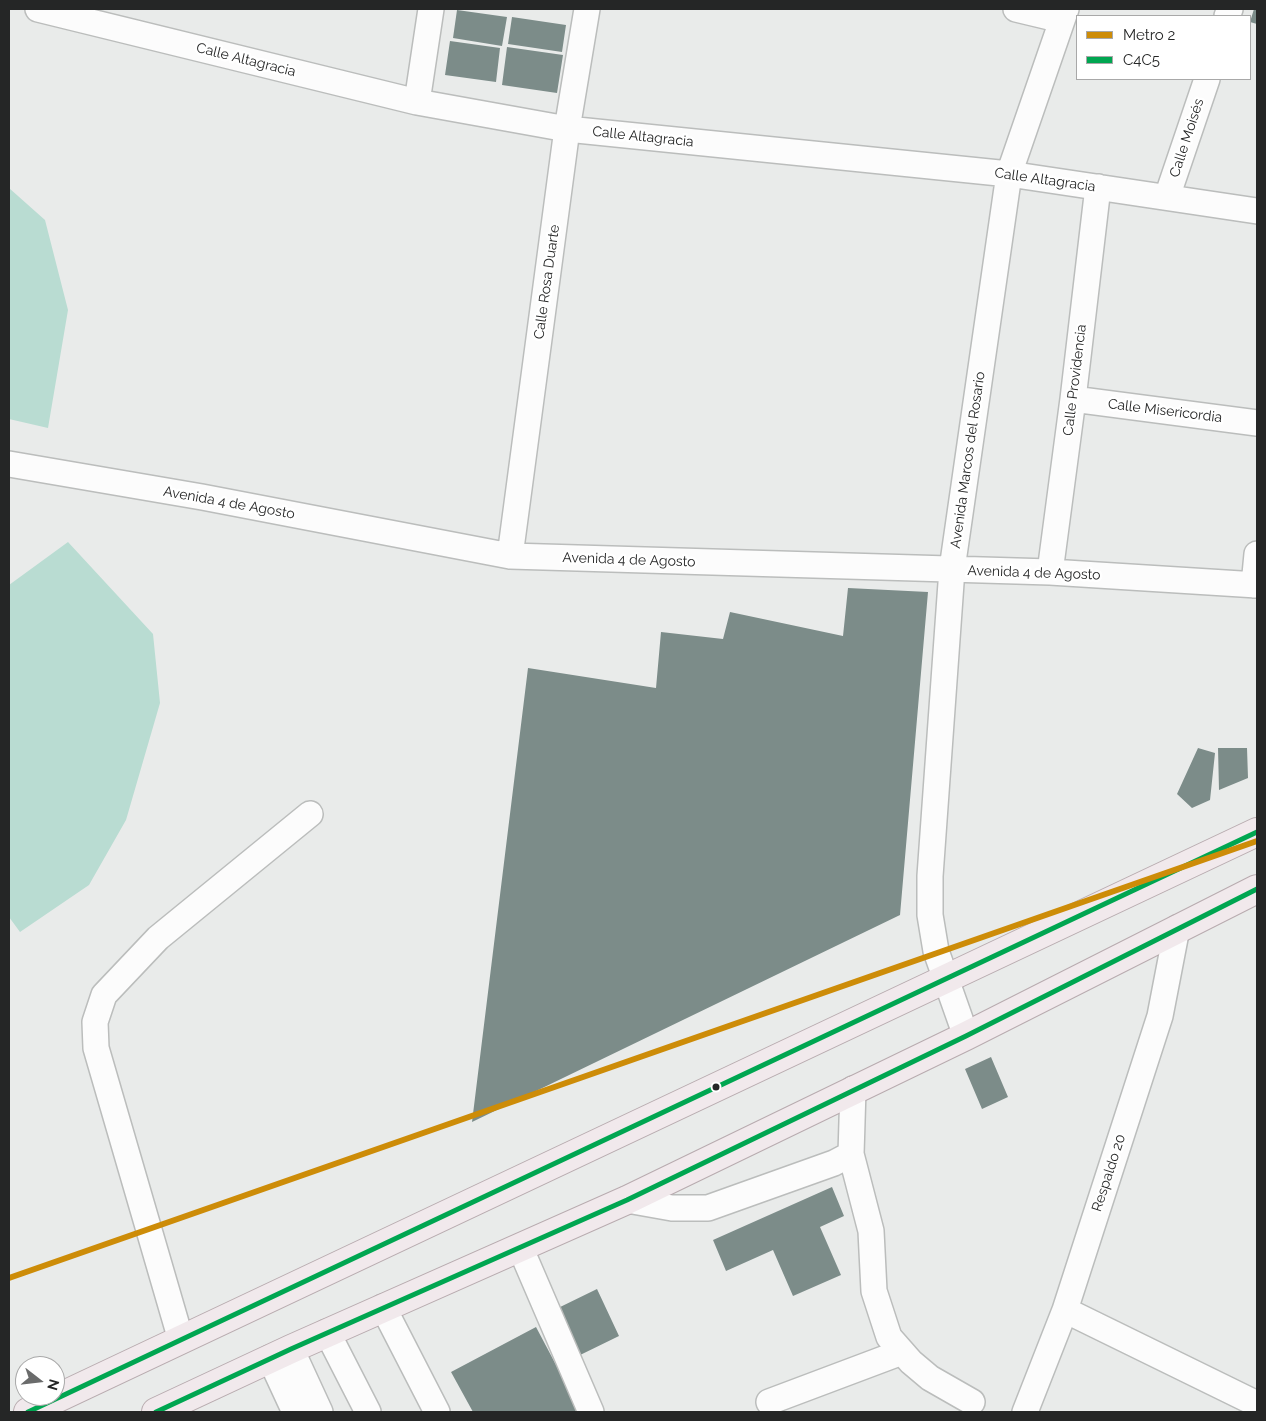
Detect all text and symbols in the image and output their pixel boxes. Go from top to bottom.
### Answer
legend [1076,15,1251,80]
text: Metro 2 [1123,26,1175,44]
street label: Calle Altagracia [195,40,297,80]
text: C4C5 [1123,51,1160,69]
street label: Calle Moisés [1166,96,1208,180]
street label: Calle Altagracia [592,123,694,151]
street label: Calle Altagracia [993,165,1097,195]
street label: Calle Rosa Duarte [531,224,563,340]
street label: Calle Providencia [1060,323,1090,437]
street label: Avenida Marcos del Rosario [947,370,989,550]
street label: Calle Misericordia [1107,396,1223,426]
street label: Avenida 4 de Agosto [162,483,296,523]
street label: Avenida 4 de Agosto [562,549,696,571]
street label: Avenida 4 de Agosto [967,562,1101,584]
unlabelled marker [711,1082,721,1092]
street label: Respaldo 20 [1089,1132,1129,1214]
north arrow [15,1356,65,1406]
text: N [44,1378,63,1392]

